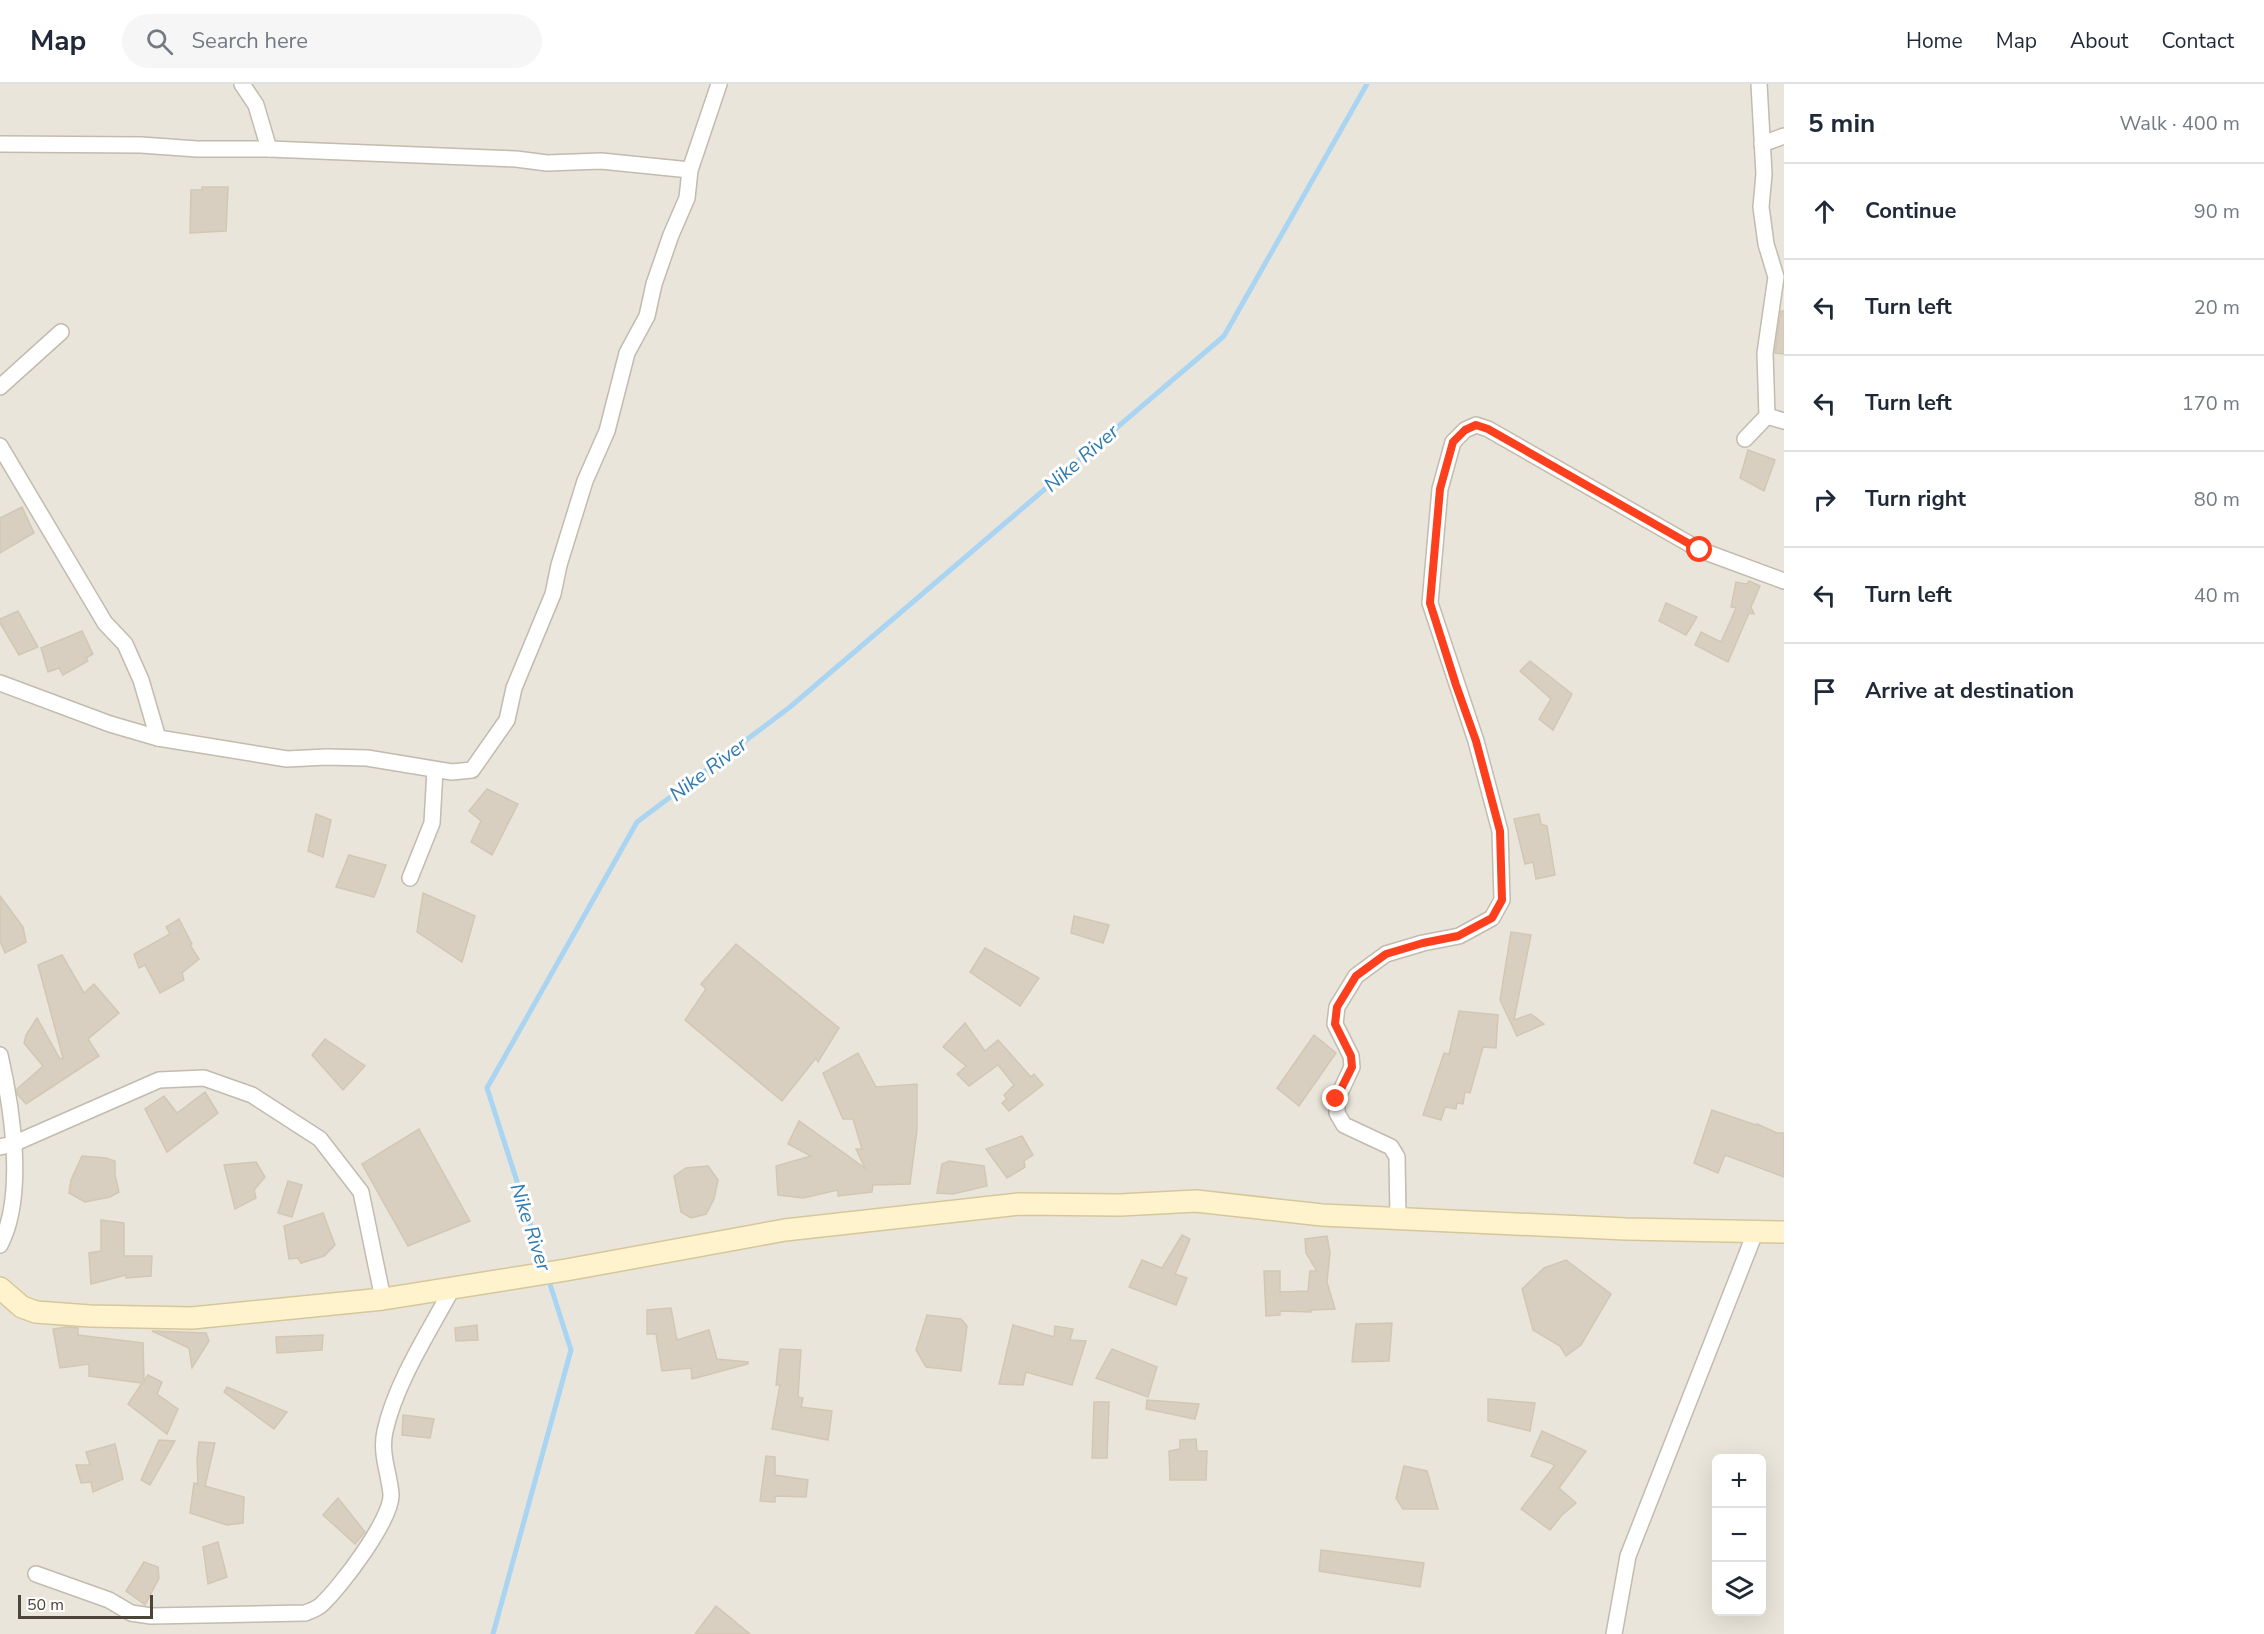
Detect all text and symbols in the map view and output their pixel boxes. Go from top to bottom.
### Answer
search box [122,14,542,68]
text: Map [30,22,86,60]
icon: search [143,25,176,58]
text: Search here [191,26,308,56]
text: Home [1906,27,1963,55]
text: Map [1996,27,2037,55]
text: About [2070,27,2128,55]
text: Contact [2161,27,2234,55]
text: 5 min [1808,106,1875,141]
text: Walk · 400 m [2120,110,2240,137]
icon: ahead [1808,195,1841,228]
text: Continue [1865,196,1956,226]
text: 90 m [2194,198,2240,225]
icon: left [1808,291,1841,324]
text: Turn left [1865,292,1952,322]
text: 20 m [2194,294,2240,321]
icon: left [1808,387,1841,420]
text: Turn left [1865,388,1952,418]
text: 170 m [2182,390,2240,417]
water label: Nike River [1038,418,1125,498]
icon: right [1808,483,1841,516]
text: Turn right [1865,484,1966,514]
text: 80 m [2194,486,2240,513]
route start [1686,536,1712,562]
icon: left [1808,579,1841,612]
text: Turn left [1865,580,1952,610]
text: 40 m [2194,582,2240,609]
icon: arrive [1808,675,1841,708]
text: Arrive at destination [1865,676,2074,706]
water label: Nike River [664,731,753,808]
route end [1322,1085,1348,1111]
water label: Nike River [504,1180,558,1275]
map controls [1712,1454,1766,1616]
button: + [1712,1454,1766,1508]
button: − [1712,1508,1766,1562]
button: layers [1712,1562,1766,1616]
scale bar [18,1592,153,1620]
text: 50 m [27,1594,64,1616]

